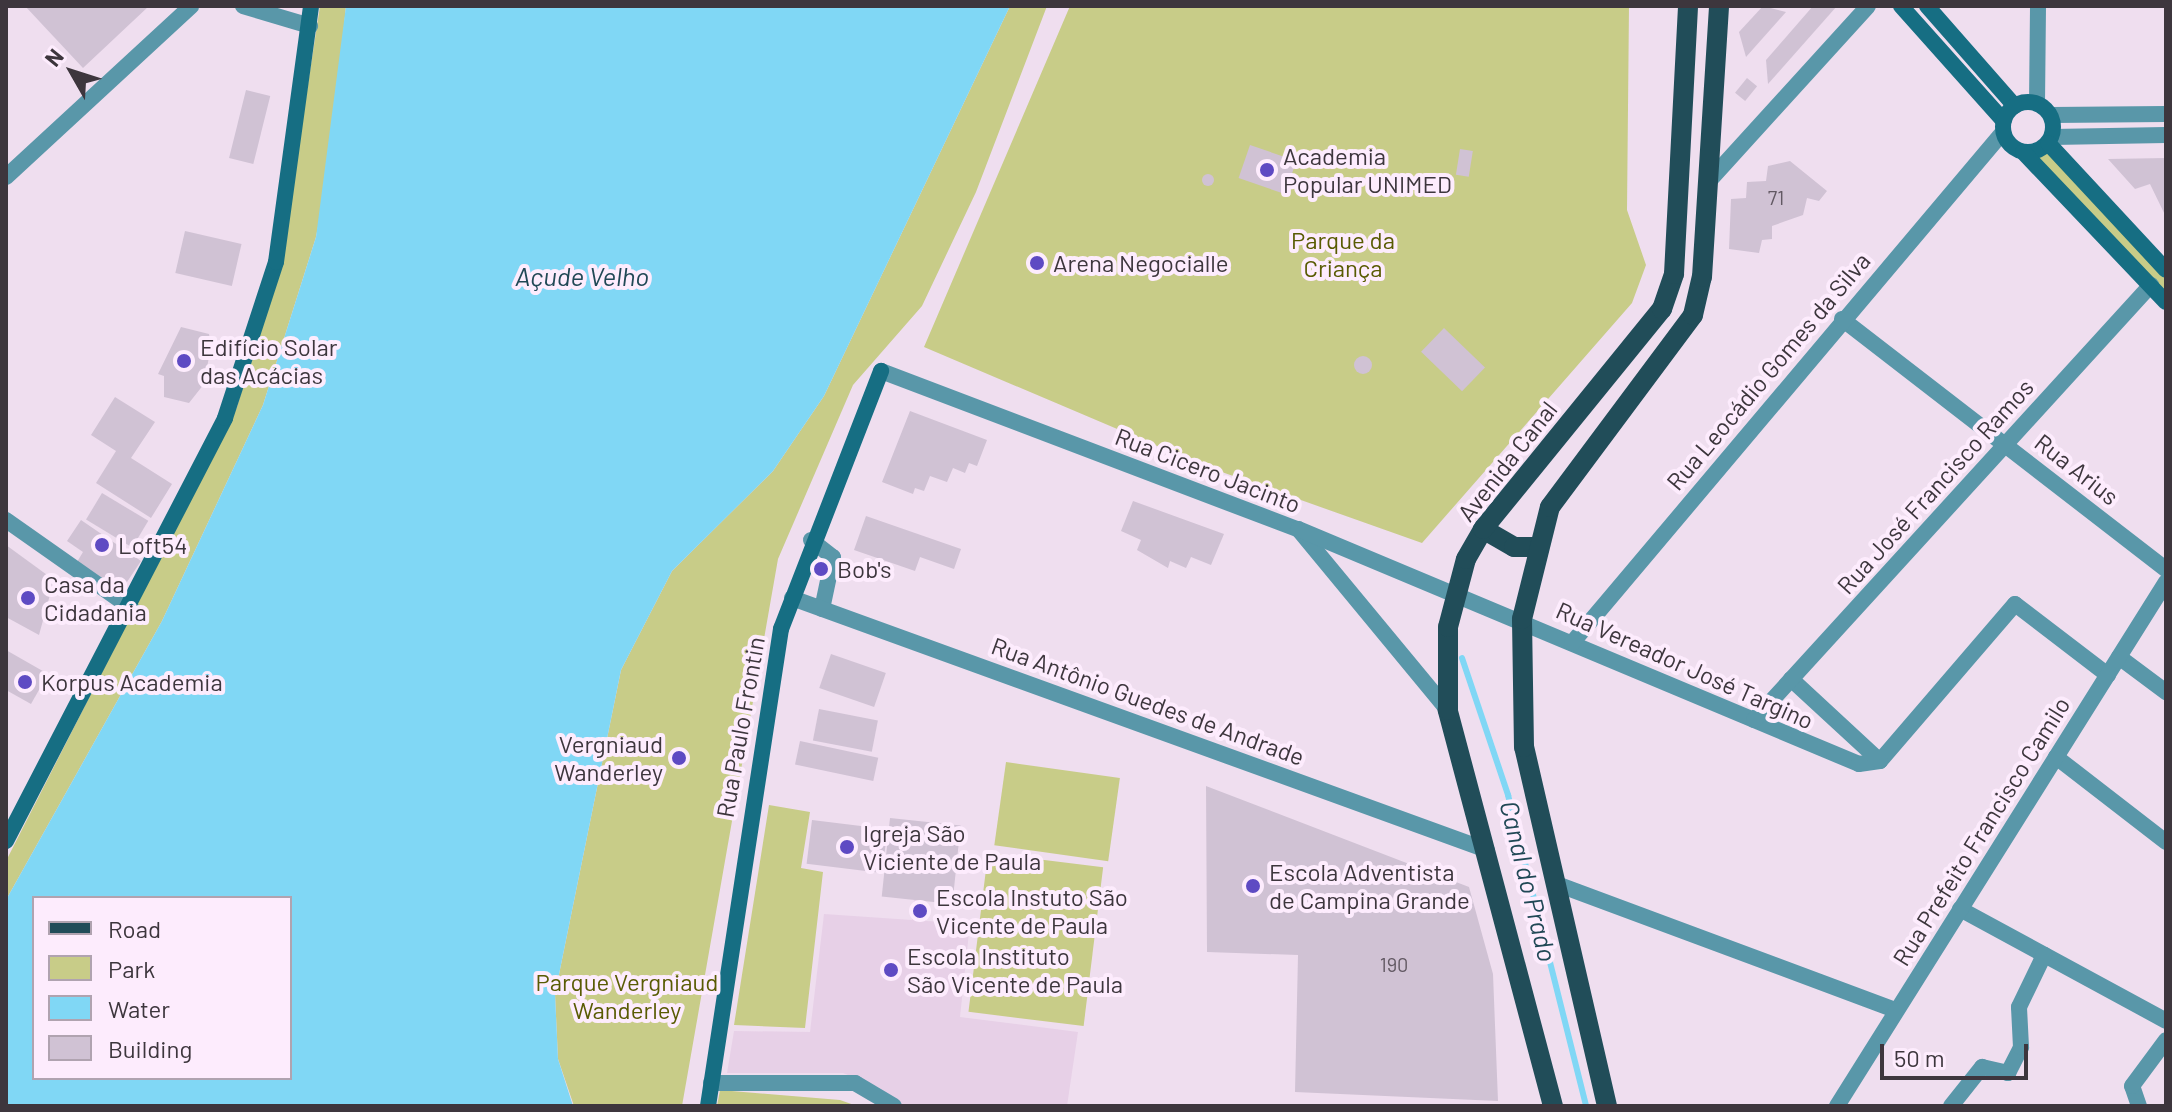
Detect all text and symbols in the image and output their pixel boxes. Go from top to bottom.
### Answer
north arrow [32,32,112,112]
text: N [39,43,68,71]
place label: Academia Popular UNIMED [1283,142,1452,198]
marker: Academia Popular UNIMED [1258,161,1276,179]
house number: 71 [1768,185,1784,209]
park label: Parque da Criança [1291,226,1395,282]
street label: Rua Leocádio Gomes da Silva [1660,246,1876,496]
place label: Arena Negocialle [1053,249,1229,277]
marker: Arena Negocialle [1028,254,1046,272]
water label: Açude Velho [515,260,649,292]
place label: Edifício Solar das Acácias [200,333,337,389]
marker: Edifício Solar das Acácias [175,352,193,370]
street label: Rua José Francisco Ramos [1831,373,2039,599]
street label: Avenida Canal [1451,395,1563,527]
street label: Rua Cicero Jacinto [1111,421,1305,519]
street label: Rua Arius [2029,427,2125,511]
place label: Loft54 [118,531,187,559]
marker: Loft54 [93,536,111,554]
place label: Bob's [837,555,892,583]
marker: Bob's [812,560,830,578]
place label: Casa da Cidadania [44,570,147,626]
marker: Casa da Cidadania [19,589,37,607]
street label: Rua Vereador José Targino [1552,595,1818,735]
street label: Rua Antônio Guedes de Andrade [988,631,1308,771]
street label: Rua Paulo Frontin [710,634,770,820]
place label: Korpus Academia [41,668,223,696]
marker: Korpus Academia [16,673,34,691]
street label: Rua Prefeito Francisco Camilo [1886,691,2076,971]
place label: Vergniaud Wanderley [554,730,663,786]
marker: Vergniaud Wanderley [670,749,688,767]
water label: Canal do Prado [1494,797,1564,965]
place label: Igreja São Viciente de Paula [863,819,1041,875]
marker: Igreja São Viciente de Paula [838,838,856,856]
place label: Escola Adventista de Campina Grande [1269,858,1470,914]
marker: Escola Adventista de Campina Grande [1244,877,1262,895]
place label: Escola Instuto São Vicente de Paula [936,883,1128,939]
legend [32,896,292,1080]
marker: Escola Instuto São Vicente de Paula [911,902,929,920]
text: Road [108,914,161,943]
place label: Escola Instituto São Vicente de Paula [907,942,1123,998]
house number: 190 [1380,952,1408,976]
text: Park [108,954,155,983]
marker: Escola Instituto São Vicente de Paula [882,961,900,979]
park label: Parque Vergniaud Wanderley [536,968,718,1024]
text: Water [108,994,170,1023]
scale bar [1884,1028,2032,1078]
text: Building [108,1034,192,1063]
text: 50 m [1894,1043,1945,1072]

